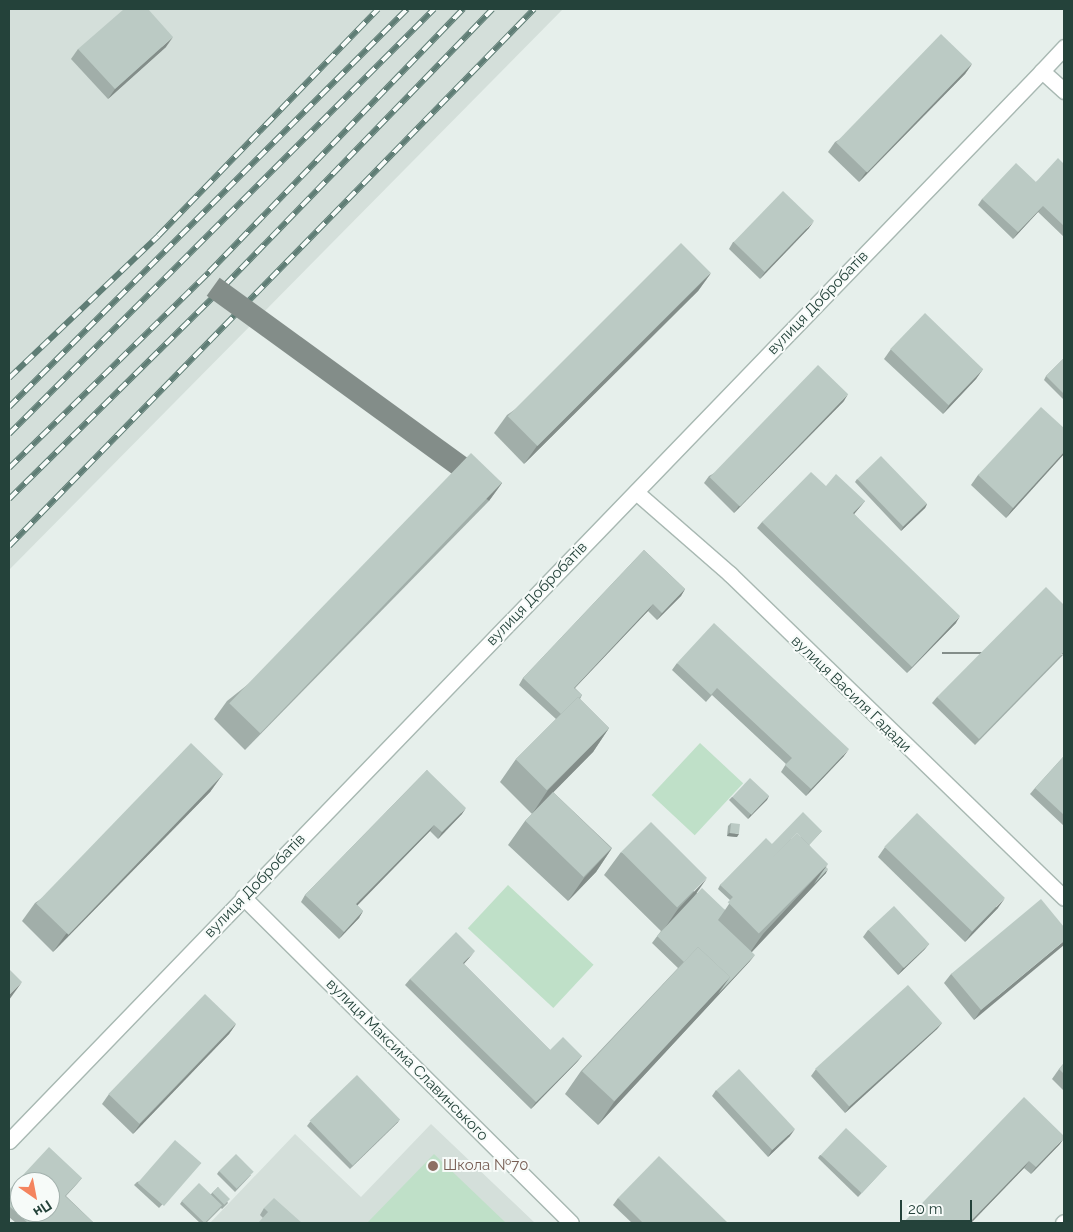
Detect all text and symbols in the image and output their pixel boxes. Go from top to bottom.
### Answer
street label: вулиця Добробатів [764,247,872,359]
street label: вулиця Добробатів [483,538,591,650]
street label: вулиця Василя Гадади [787,632,915,756]
street label: вулиця Добробатів [201,830,309,942]
street label: вулиця Максима Славинського [322,975,492,1145]
place label: Школа №70 [443,1157,528,1175]
marker: Школа №70 [427,1160,439,1172]
north arrow [10,1172,60,1222]
scale bar [903,1190,976,1222]
text: Пн [30,1197,55,1221]
text: 20 m [908,1200,943,1218]

